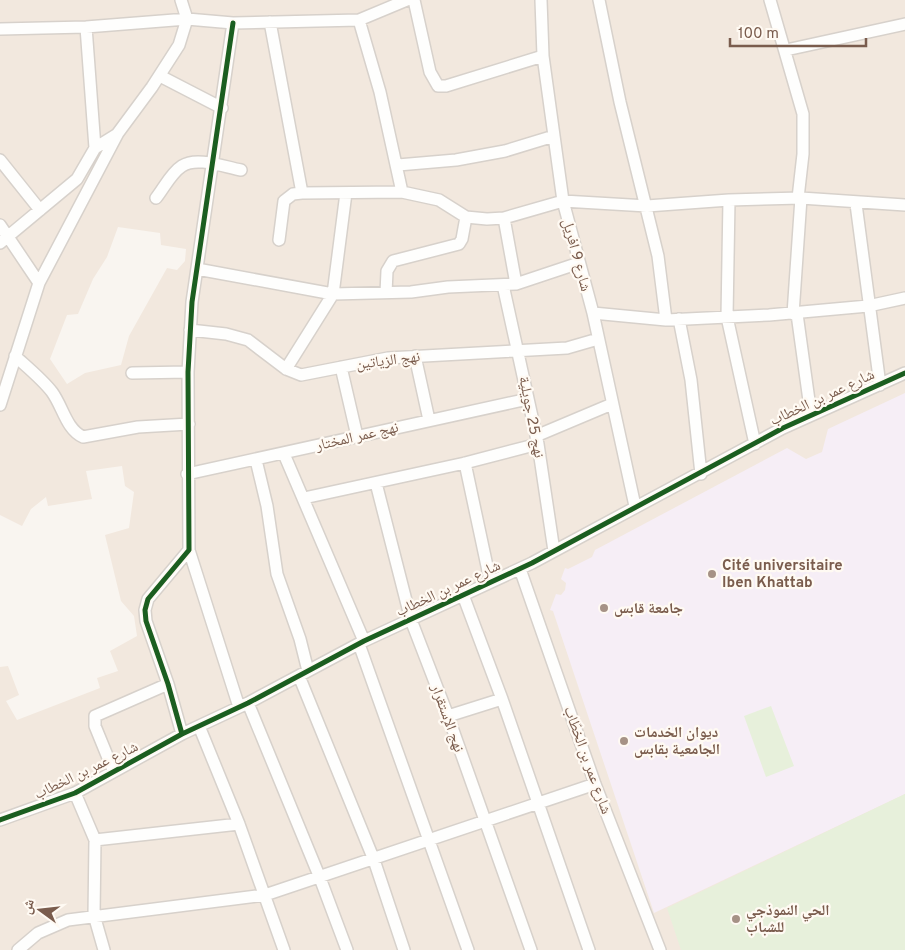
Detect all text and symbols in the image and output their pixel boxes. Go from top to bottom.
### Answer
scale bar [730,15,866,47]
text: 100 m [738,25,779,44]
street label: شارع 9 افريل [557,217,594,294]
street label: نهج الزياتين [355,348,421,375]
street label: شارع عمر بن الخطاب [767,366,878,431]
street label: نهج 25 جويلية [513,375,548,460]
street label: نهج عمر المختار [313,419,401,456]
street label: شارع عمر بن الخطاب [393,557,504,622]
place label: Cité universitaire Iben Khattab [722,557,843,593]
marker: Cité universitaire Iben Khattab [706,568,718,580]
place label: جامعة قابس [614,600,683,619]
marker: جامعة قابس [598,602,610,614]
street label: نهج الإستقرار [425,681,468,755]
street label: شارع عمر بن الخطّاب [558,704,615,817]
place label: ديوان الخدمات الجامعية بقابس [634,724,720,760]
marker: ديوان الخدمات الجامعية بقابس [618,735,630,747]
street label: شارع عمر بن الخطاب [32,738,142,805]
north arrow [15,885,65,935]
text: ش [19,898,39,916]
place label: الحي النموذجي للشباب [746,902,830,938]
marker: الحي النموذجي للشباب [730,913,742,925]

